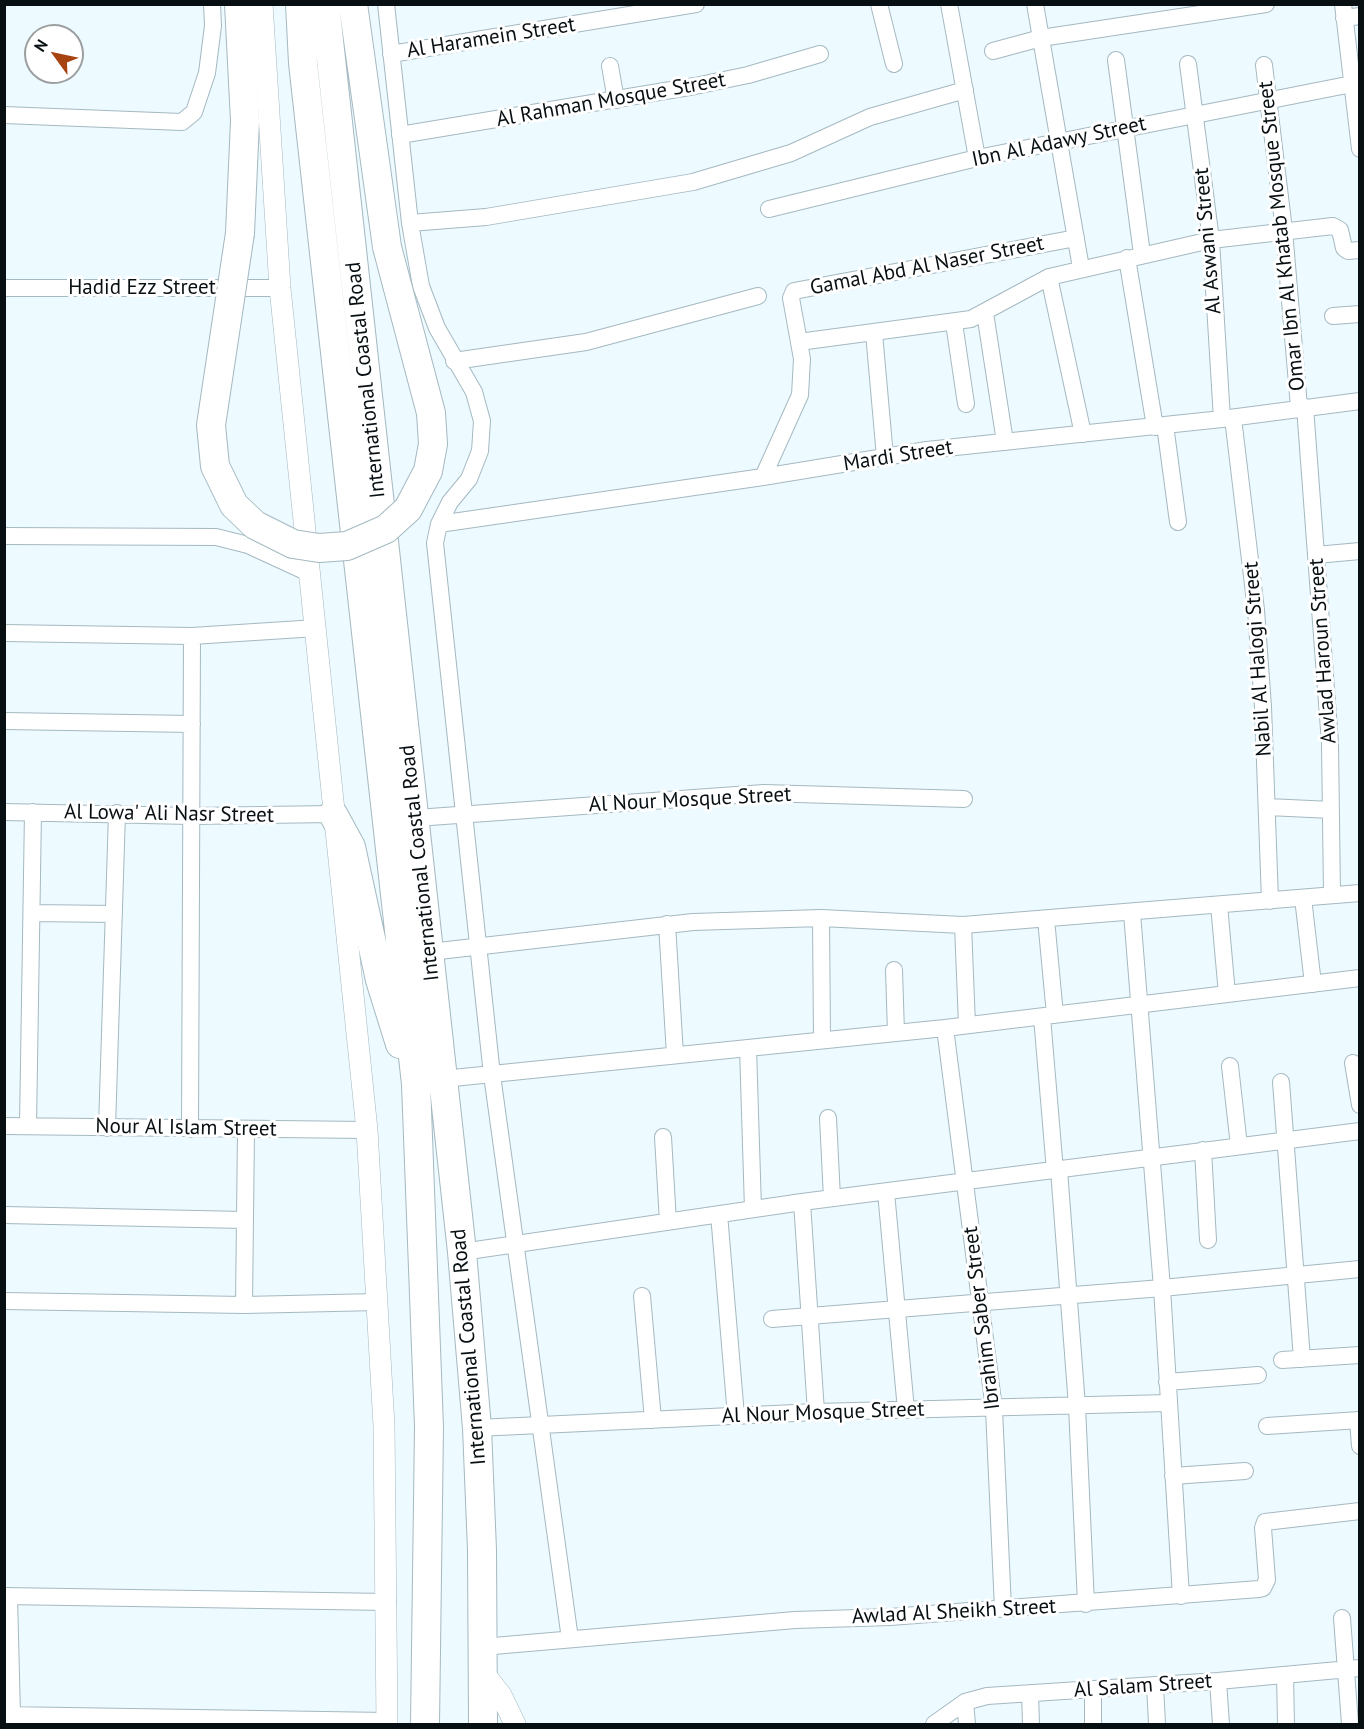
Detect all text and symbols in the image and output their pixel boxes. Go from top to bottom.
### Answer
street label: Al Haramein Street [405,12,577,64]
north arrow [24,24,84,84]
text: N [29,35,52,55]
street label: Al Rahman Mosque Street [495,67,727,133]
street label: Omar Ibn Al Khatab Mosque Street [1253,80,1311,392]
street label: Ibn Al Adawy Street [970,111,1148,173]
street label: Al Aswani Street [1189,167,1227,315]
street label: Gamal Abd Al Naser Street [808,231,1046,301]
street label: International Coastal Road [341,261,391,499]
street label: Hadid Ezz Street [68,275,216,301]
street label: Mardi Street [842,435,954,477]
street label: Awlad Haroun Street [1304,558,1342,744]
street label: Nabil Al Halogi Street [1239,561,1277,757]
street label: International Coastal Road [395,744,445,982]
street label: Al Nour Mosque Street [588,782,792,818]
street label: Al Lowa' Ali Nasr Street [64,800,274,828]
street label: Nour Al Islam Street [95,1114,277,1142]
street label: Ibrahim Saber Street [958,1225,1006,1411]
street label: International Coastal Road [446,1228,492,1466]
street label: Al Nour Mosque Street [721,1397,925,1429]
street label: Awlad Al Sheikh Street [851,1594,1057,1630]
street label: Al Salam Street [1073,1669,1213,1703]

